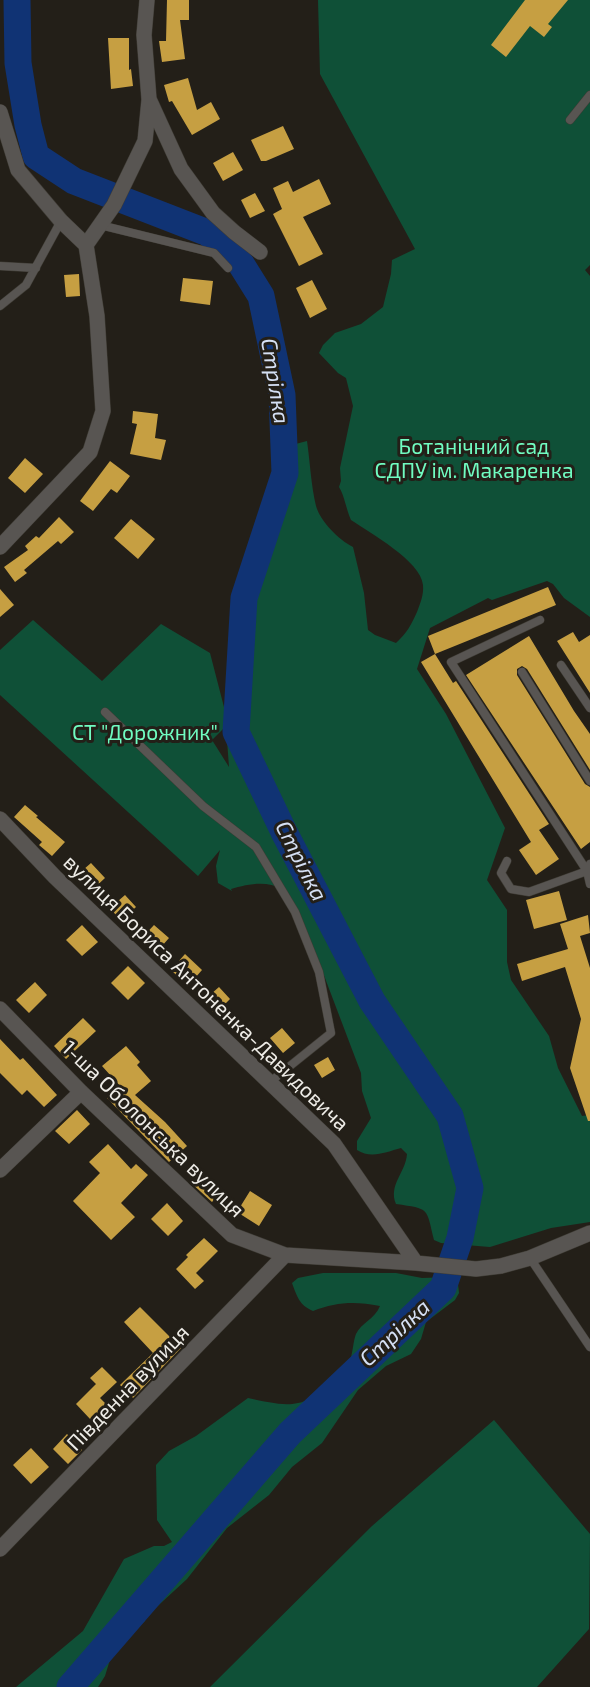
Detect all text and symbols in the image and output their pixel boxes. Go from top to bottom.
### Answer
water label: Стрілка [255,336,295,426]
park label: Ботанічний сад СДПУ ім. Макаренка [374,434,574,484]
park label: СТ "Дорожник" [72,720,218,746]
water label: Стрілка [270,816,332,906]
street label: вулиця Бориса Антоненка-Давидовича [58,850,354,1136]
street label: 1-ша Оболонська вулиця [57,1035,249,1223]
water label: Стрілка [354,1294,436,1372]
street label: Південна вулиця [62,1320,194,1456]

